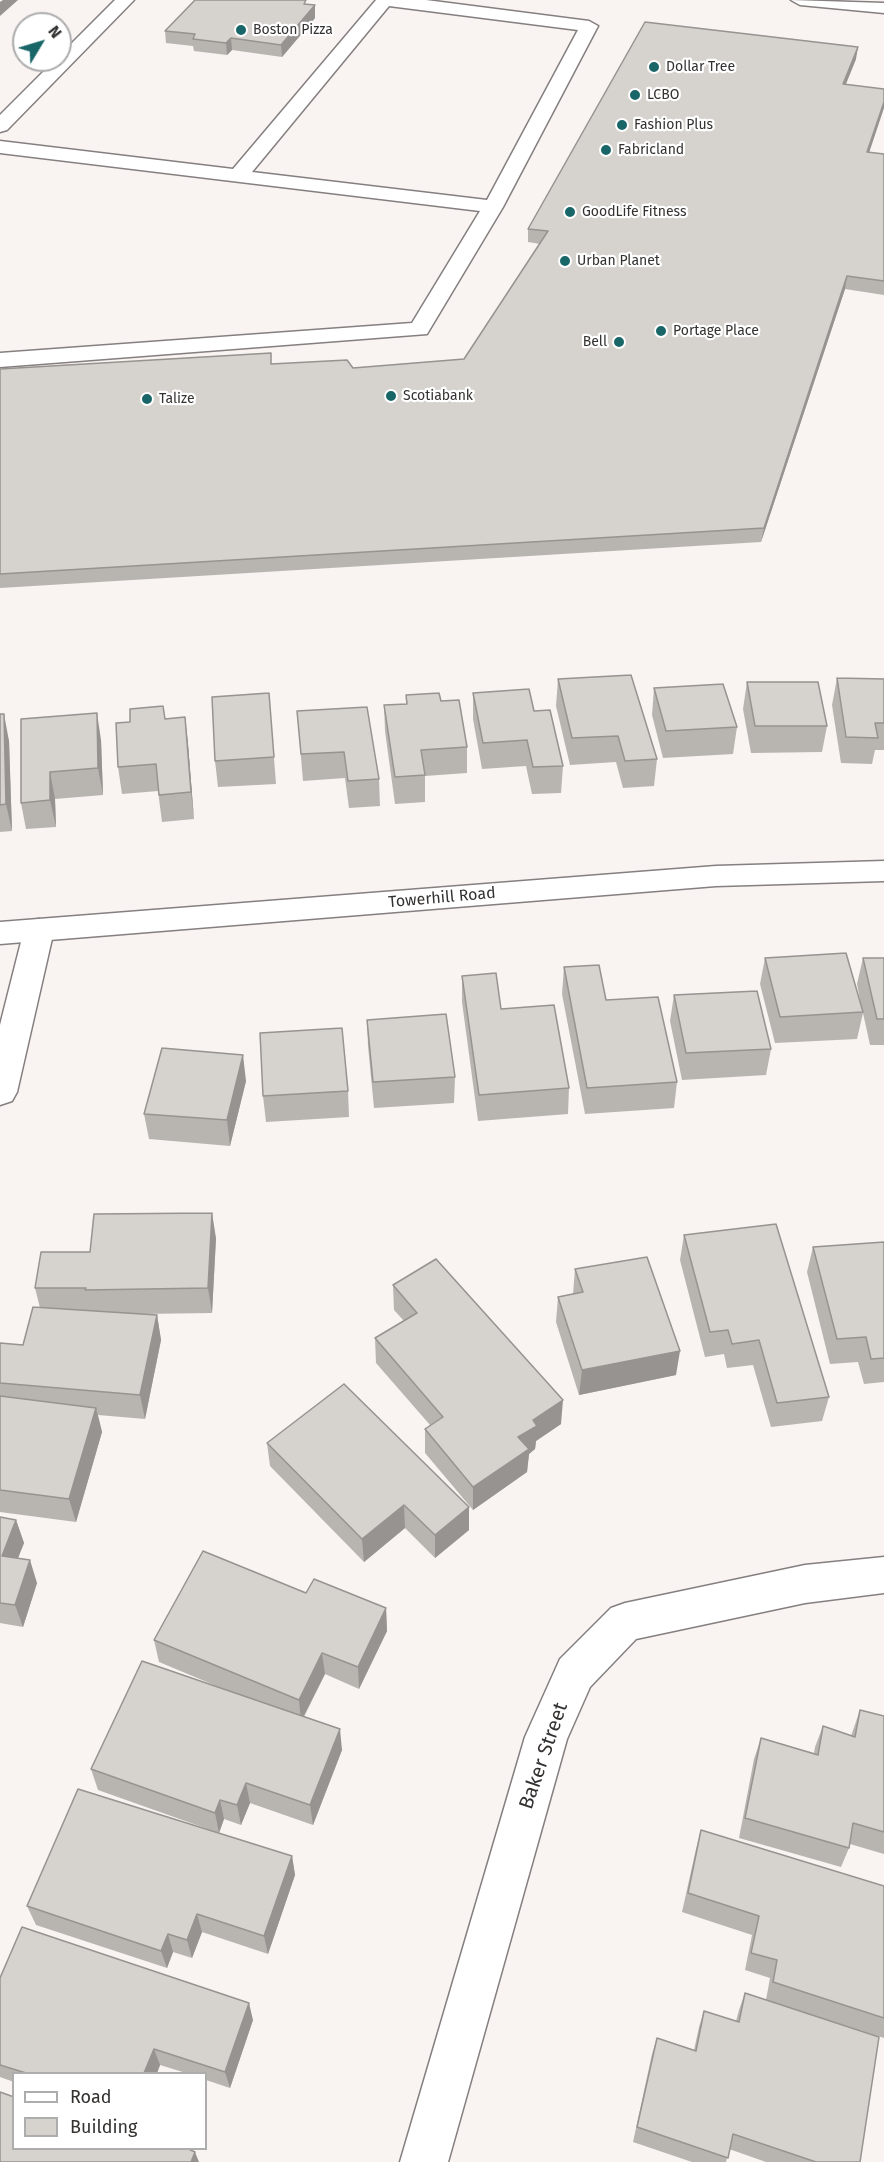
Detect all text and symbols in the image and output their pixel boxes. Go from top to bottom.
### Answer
north arrow [12,12,72,72]
text: N [44,22,66,42]
place label: Boston Pizza [253,22,333,38]
marker: Boston Pizza [234,23,248,37]
place label: Dollar Tree [666,59,735,75]
marker: Dollar Tree [647,60,661,74]
place label: LCBO [647,87,679,103]
marker: LCBO [628,88,642,102]
place label: Fashion Plus [634,117,713,133]
marker: Fashion Plus [615,118,629,132]
place label: Fabricland [618,142,684,158]
marker: Fabricland [599,143,613,157]
place label: GoodLife Fitness [582,204,687,220]
marker: GoodLife Fitness [563,205,577,219]
place label: Urban Planet [577,253,660,269]
marker: Urban Planet [558,254,572,268]
place label: Portage Place [673,323,759,339]
marker: Portage Place [654,324,668,338]
place label: Bell [583,334,607,350]
marker: Bell [612,335,626,349]
place label: Scotiabank [403,388,473,404]
marker: Scotiabank [384,389,398,403]
place label: Talize [159,391,195,407]
marker: Talize [140,392,154,406]
street label: Towerhill Road [388,884,496,912]
street label: Baker Street [515,1699,573,1813]
legend [12,2072,207,2150]
text: Road [70,2086,112,2108]
text: Building [70,2116,137,2138]

